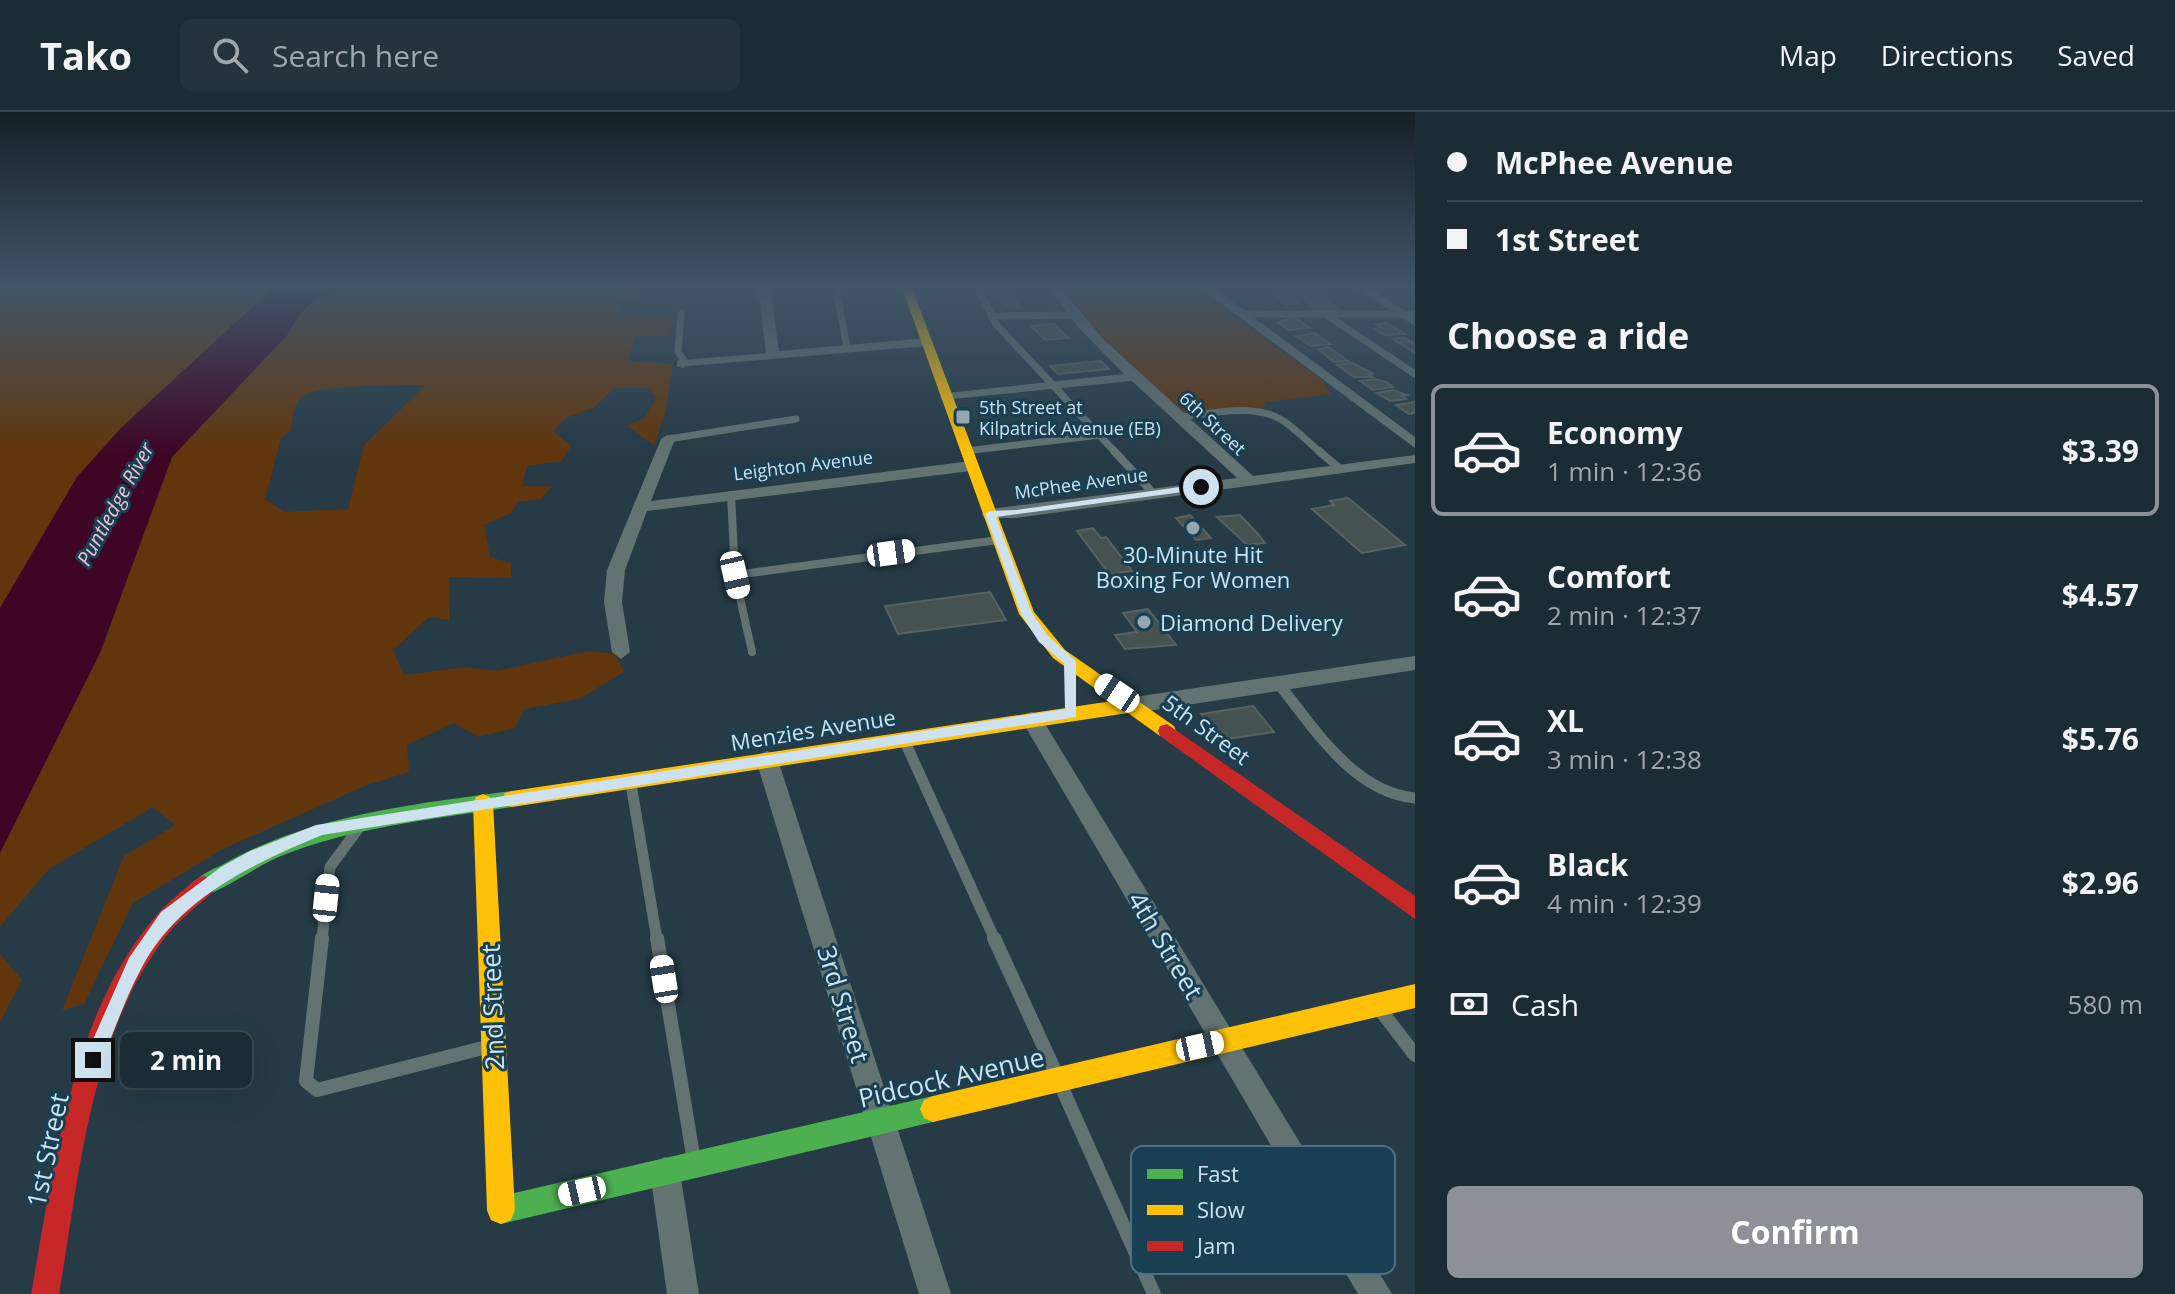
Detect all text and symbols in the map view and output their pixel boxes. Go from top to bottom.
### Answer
search box [180,19,740,91]
text: Tako [40,29,132,81]
icon: search [208,33,252,77]
text: Search here [272,35,439,76]
text: Map [1779,36,1837,74]
text: Directions [1881,36,2013,74]
text: Saved [2057,36,2135,74]
text: McPhee Avenue [1495,142,1733,183]
text: 1st Street [1495,219,1640,260]
text: Choose a ride [1447,311,1689,360]
street label: 6th Street [1175,386,1251,460]
place label: 5th Street at Kilpatrick Avenue (EB) [979,395,1161,440]
marker: 5th Street at Kilpatrick Avenue (EB) [954,408,972,426]
text: Economy [1547,412,1683,453]
icon: car [1451,414,1523,486]
text: $3.39 [2062,430,2139,471]
water label: Puntledge River [70,437,160,570]
street label: Leighton Avenue [732,445,874,485]
text: 1 min · 12:36 [1547,453,1702,489]
street label: McPhee Avenue [1013,462,1149,504]
route start [1183,469,1219,505]
marker: 30-Minute Hit Boxing For Women [1184,519,1202,537]
car [866,538,916,568]
place label: 30-Minute Hit Boxing For Women [1096,539,1290,594]
car [718,549,752,601]
text: Comfort [1547,556,1671,597]
icon: car [1451,558,1523,630]
text: $4.57 [2062,574,2139,615]
text: 2 min · 12:37 [1547,597,1702,633]
place label: Diamond Delivery [1160,607,1344,637]
marker: Diamond Delivery [1135,613,1153,631]
car [1090,670,1144,716]
street label: 5th Street [1157,687,1257,771]
text: XL [1547,700,1584,741]
street label: Menzies Avenue [728,701,898,757]
icon: car [1451,702,1523,774]
text: $5.76 [2062,718,2139,759]
text: 3 min · 12:38 [1547,741,1702,777]
text: Black [1547,844,1628,885]
icon: car [1451,846,1523,918]
text: $2.96 [2062,862,2139,903]
car [312,873,340,923]
street label: 4th Street [1120,885,1212,1005]
text: 4 min · 12:39 [1547,885,1702,921]
street label: 3rd Street [809,941,879,1067]
street label: 2nd Street [472,943,512,1071]
car [648,953,680,1005]
icon: cash [1447,982,1491,1026]
text: Cash [1511,984,1579,1025]
text: 580 m [2068,986,2143,1022]
car [1174,1029,1226,1063]
callout: 2 min [121,1032,253,1088]
street label: Pidcock Avenue [855,1038,1047,1116]
route end [75,1042,111,1078]
text: 2 min [150,1042,222,1078]
street label: 1st Street [17,1090,77,1210]
legend [1131,1146,1395,1274]
text: Fast [1197,1158,1239,1188]
car [556,1174,608,1208]
button: Confirm [1447,1186,2143,1278]
text: Slow [1197,1194,1245,1224]
text: Jam [1195,1230,1236,1260]

